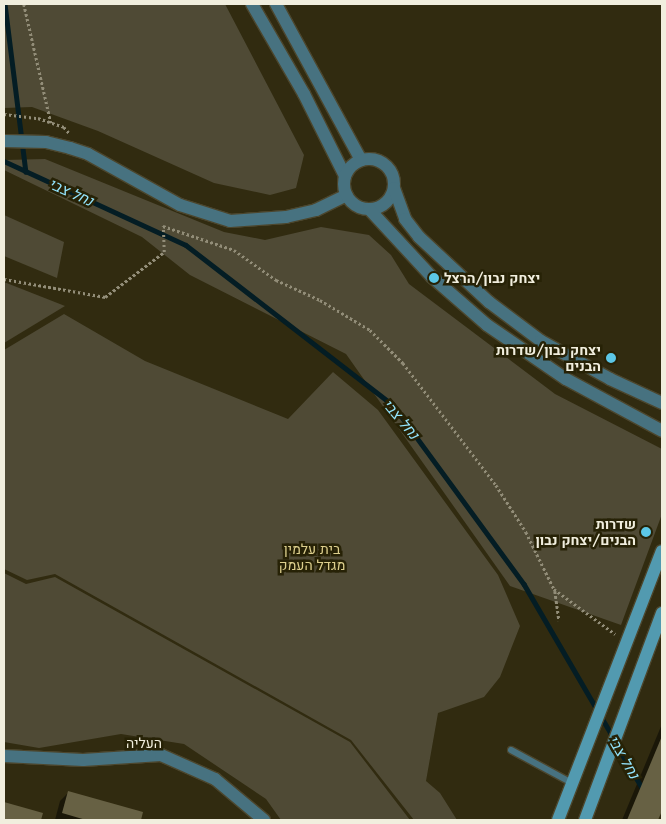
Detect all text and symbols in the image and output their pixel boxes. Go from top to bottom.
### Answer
water label: נחל צבי [46,174,96,210]
place label: יצחק נבון/הרצל [444,270,540,286]
marker: יצחק נבון/הרצל [428,272,440,284]
place label: יצחק נבון/שדרות הבנים [496,342,601,374]
marker: יצחק נבון/שדרות הבנים [605,352,617,364]
water label: נחל צבי [379,395,423,443]
place label: שדרות הבנים/יצחק נבון [535,516,636,548]
marker: שדרות הבנים/יצחק נבון [640,526,652,538]
park label: בית עלמין מגדל העמק [279,541,345,574]
water label: נחל צבי [604,732,644,782]
street label: העליה [126,735,162,751]

